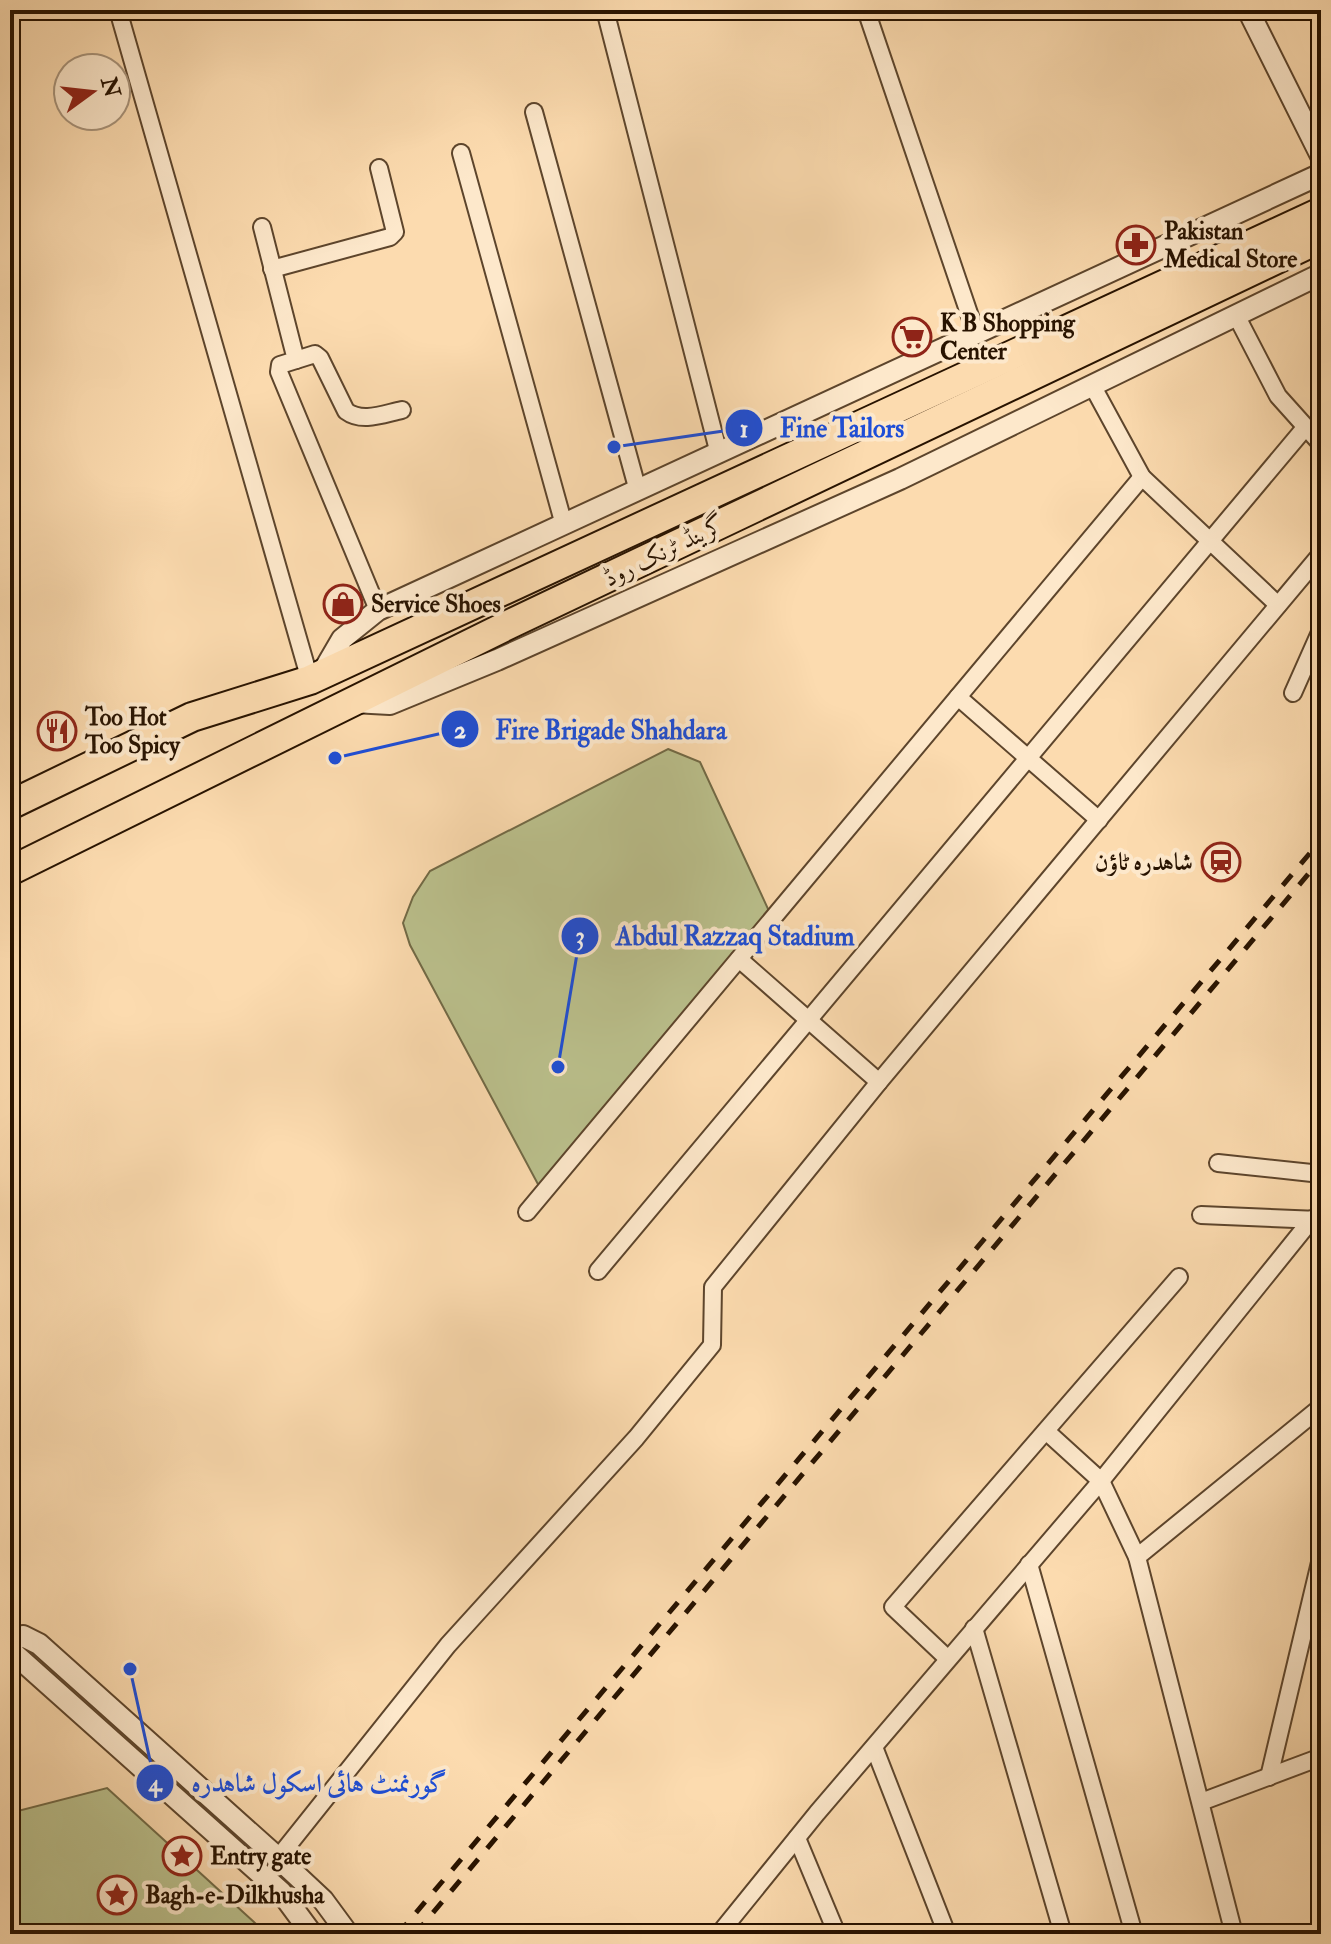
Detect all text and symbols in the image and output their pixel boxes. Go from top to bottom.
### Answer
north arrow [52,52,132,132]
text: N [94,73,127,101]
place label: Pakistan Medical Store [1163,216,1297,275]
pharmacy icon: Pakistan Medical Store [1115,224,1157,266]
place label: K B Shopping Center [940,308,1076,367]
supermarket icon: K B Shopping Center [891,316,933,358]
callout: Fine Tailors [724,403,921,453]
text: Fine Tailors [780,413,904,445]
text: 1 [740,414,748,445]
street label: گرینڈ ٹرنک روڈ [598,508,730,594]
shop icon: Service Shoes [322,583,364,625]
place label: Service Shoes [371,589,501,620]
place label: Too Hot Too Spicy [84,702,181,761]
callout: Fire Brigade Shahdara [440,704,743,754]
restaurant icon: Too Hot Too Spicy [36,710,78,752]
text: 2 [454,715,466,746]
text: Fire Brigade Shahdara [495,715,728,748]
station icon: شاہدرہ ٹاؤن [1200,841,1242,883]
place label: شاہدرہ ٹاؤن [1095,847,1193,878]
callout: Abdul Razzaq Stadium [560,911,870,961]
text: 3 [575,921,585,952]
text: Abdul Razzaq Stadium [615,921,855,954]
callout: گورنمنٹ ہائی اسکول شاہدرہ [135,1758,462,1808]
text: 4 [148,1768,164,1799]
text: گورنمنٹ ہائی اسکول شاہدرہ [191,1768,447,1800]
place icon: Entry gate [161,1835,203,1877]
place label: Entry gate [210,1841,311,1872]
place icon: Bagh-e-Dilkhusha [96,1874,138,1916]
place label: Bagh-e-Dilkhusha [145,1880,325,1911]

